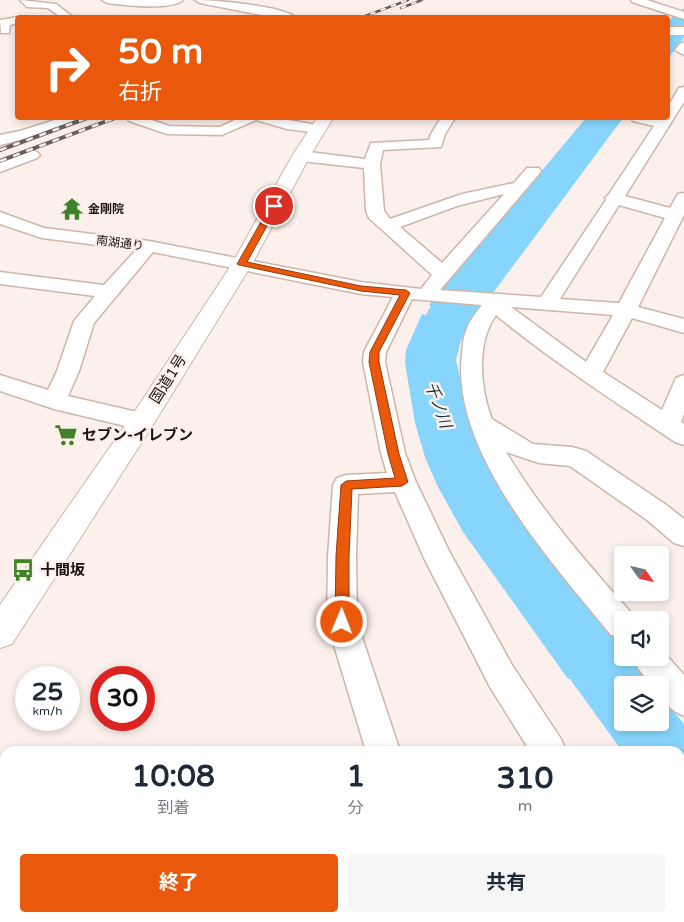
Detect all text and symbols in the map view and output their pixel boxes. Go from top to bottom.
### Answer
text: 50 m [118,31,203,73]
icon: right [35,35,100,100]
text: 右折 [118,79,162,105]
pin [253,185,295,227]
icon: arrive [260,192,288,220]
temple icon: 金剛院 [59,196,85,222]
place label: 金剛院 [88,202,124,216]
street label: 南湖通り [95,233,145,253]
street label: 国道1号 [146,351,190,407]
water label: 千ノ川 [420,379,456,433]
supermarket icon: セブン-イレブン [53,422,79,448]
place label: セブン-イレブン [82,426,193,444]
north arrow [614,546,669,601]
map controls [614,546,669,731]
bus stop icon: 十間坂 [10,557,36,583]
place label: 十間坂 [40,561,85,579]
position arrow [315,595,367,647]
button: sound [614,611,669,666]
speed limit sign: 30 [90,666,155,731]
button: layers [614,676,669,731]
text: 25 [32,677,63,707]
text: km/h [32,704,63,718]
text: 10:08 [132,758,215,795]
text: 1 [346,758,365,795]
text: 310 [497,760,553,797]
text: m [518,796,532,816]
text: 到着 [157,798,189,818]
text: 分 [348,798,364,818]
button: 終了 [20,854,338,912]
button: 共有 [348,854,665,912]

